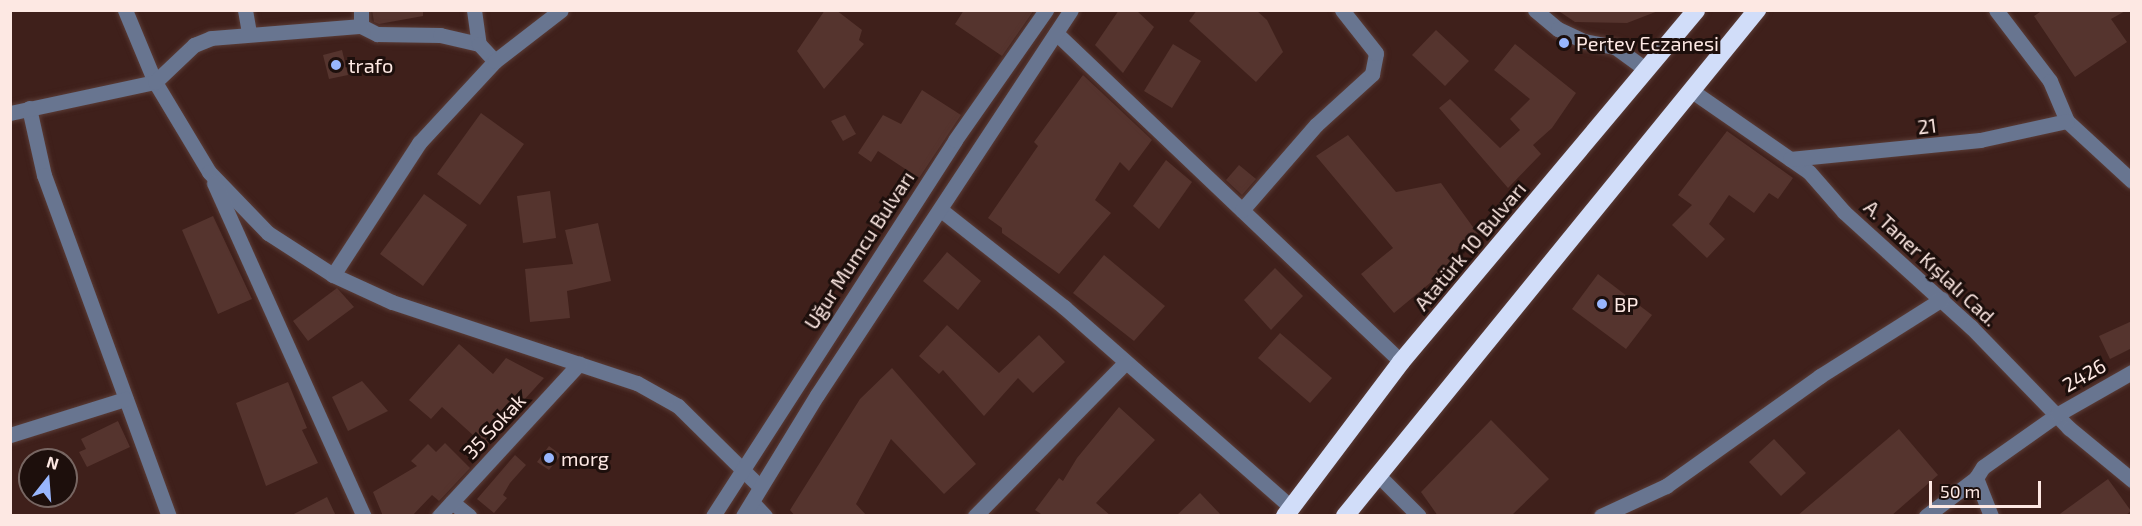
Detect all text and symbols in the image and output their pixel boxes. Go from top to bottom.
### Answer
place label: Pertev Eczanesi [1576,31,1719,55]
marker: Pertev Eczanesi [1557,36,1571,50]
place label: trafo [348,53,393,77]
marker: trafo [329,58,343,72]
street label: 21 [1916,113,1938,139]
street label: Uğur Mumcu Bulvarı [799,166,919,334]
street label: Atatürk 10 Bulvarı [1409,177,1531,315]
street label: A. Taner Kışlalı Cad. [1859,195,2003,331]
place label: BP [1614,292,1638,316]
marker: BP [1595,297,1609,311]
street label: 2426 [2058,353,2110,397]
street label: 35 Sokak [458,388,530,464]
place label: morg [561,446,609,470]
north arrow [18,448,78,508]
text: N [45,451,61,473]
marker: morg [542,451,556,465]
scale bar [1932,469,2044,507]
text: 50 m [1940,480,1980,502]

